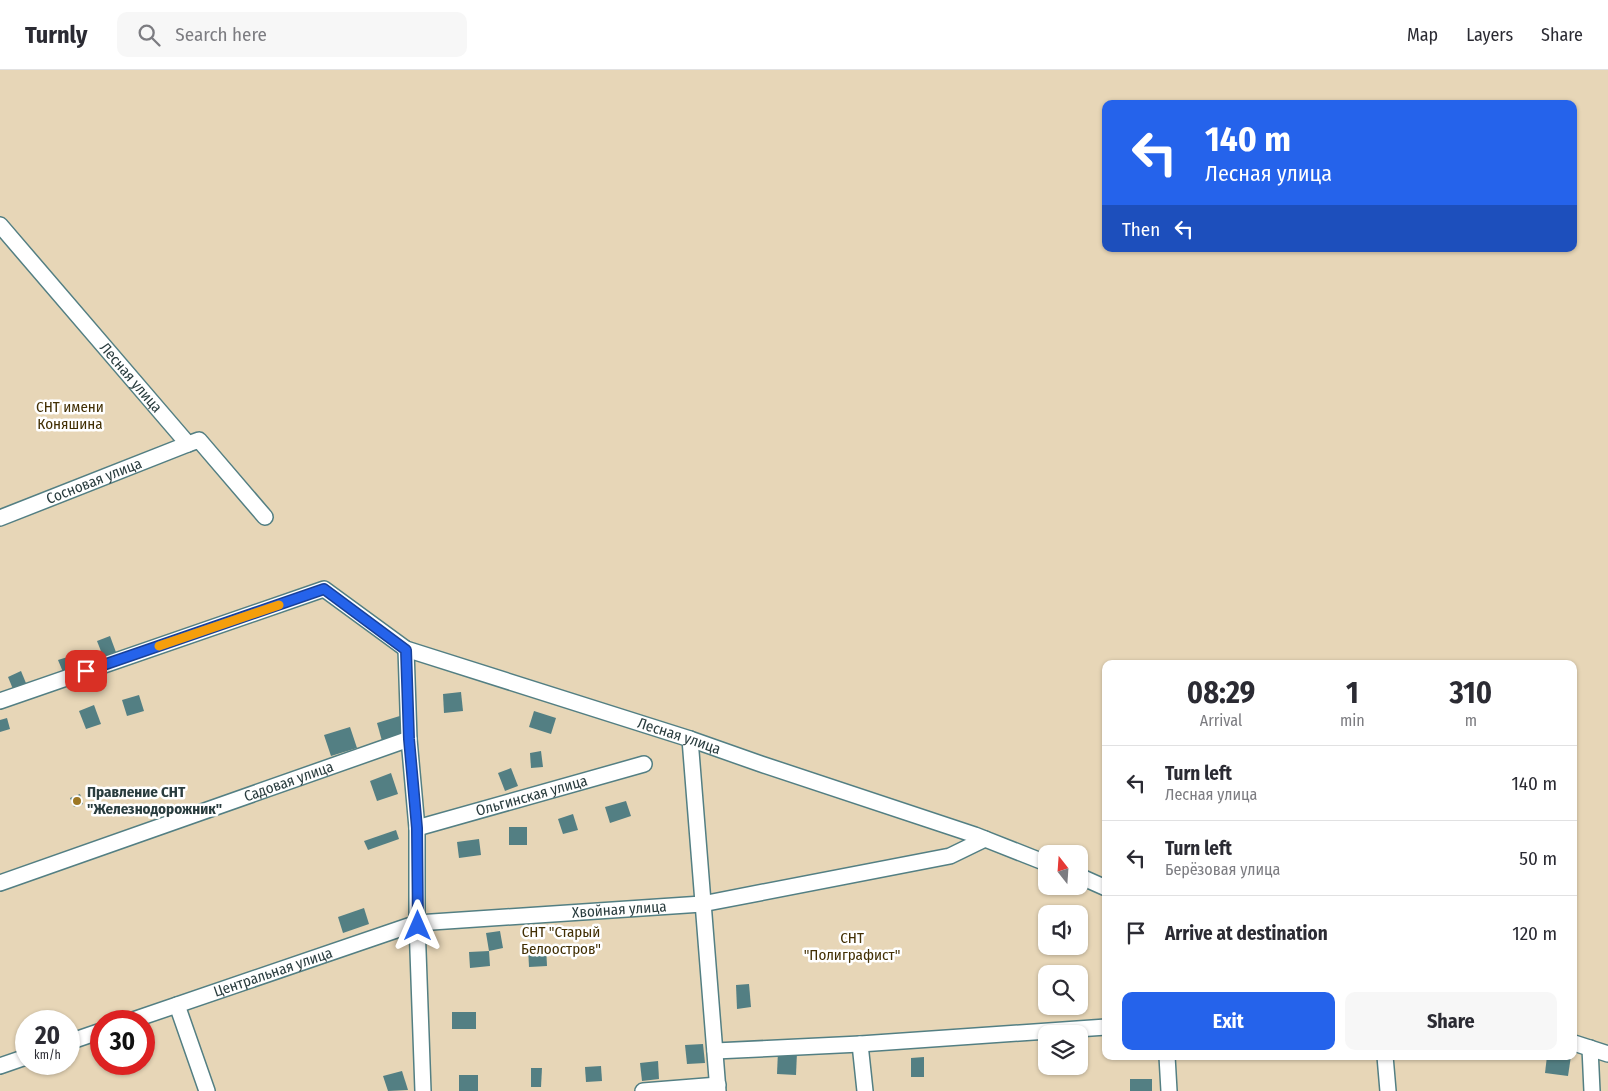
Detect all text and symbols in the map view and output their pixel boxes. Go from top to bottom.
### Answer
search box [117,12,467,57]
text: Turnly [25,21,87,49]
icon: search [135,21,163,49]
text: Search here [175,23,267,46]
text: Map [1407,24,1438,46]
text: Layers [1466,24,1513,46]
text: Share [1541,24,1583,46]
text: 140 m [1205,118,1291,160]
icon: left [1122,120,1187,185]
text: Лесная улица [1205,160,1332,187]
icon: left [1170,215,1198,243]
text: Then [1122,218,1160,241]
street label: Лесная улица [96,339,166,416]
park label: СНТ имени Коняшина [36,398,104,433]
street label: Сосновая улица [44,454,144,508]
pin [65,650,107,692]
icon: arrive [72,657,100,685]
text: 08:29 [1187,675,1255,711]
text: 1 [1346,675,1359,711]
text: 310 [1450,675,1492,711]
text: Arrival [1200,711,1242,730]
text: min [1340,711,1365,730]
text: m [1465,711,1477,730]
street label: Лесная улица [635,714,723,758]
street label: Садовая улица [241,757,336,805]
text: Turn left [1165,762,1232,785]
icon: left [1122,769,1150,797]
street label: Ольгинская улица [474,771,589,820]
text: 140 m [1511,772,1557,795]
place label: Правление СНТ "Железнодорожник" [87,783,222,818]
text: Лесная улица [1165,785,1257,804]
marker: Правление СНТ "Железнодорожник" [71,795,83,807]
text: Turn left [1165,837,1232,860]
icon: left [1122,844,1150,872]
north arrow [1038,845,1088,895]
map controls [1038,845,1088,1075]
text: 50 m [1519,847,1557,870]
text: Берёзовая улица [1165,860,1280,879]
street label: Хвойная улица [571,897,667,922]
position arrow [391,899,443,951]
button: sound [1038,905,1088,955]
icon: arrive [1122,919,1150,947]
text: Arrive at destination [1165,922,1328,945]
text: 120 m [1512,922,1557,945]
park label: СНТ "Старый Белоостров" [521,923,601,958]
park label: СНТ "Полиграфист" [804,929,900,964]
street label: Центральная улица [211,944,335,1001]
button: search [1038,965,1088,1015]
button: Exit [1122,992,1335,1050]
button: Share [1345,992,1557,1050]
speed limit sign: 30 [90,1010,155,1075]
text: 20 [35,1021,60,1051]
button: layers [1038,1025,1088,1075]
text: km/h [34,1048,61,1062]

